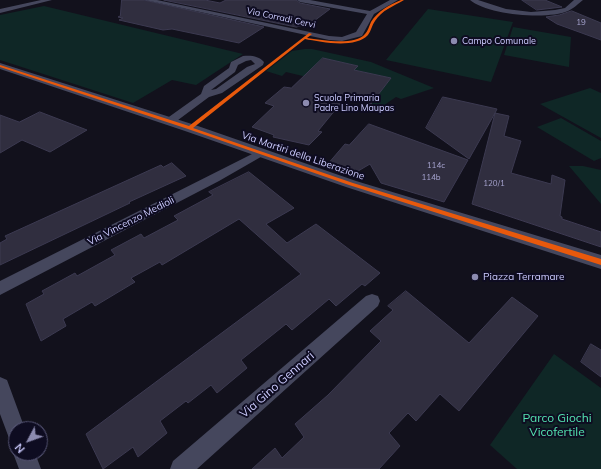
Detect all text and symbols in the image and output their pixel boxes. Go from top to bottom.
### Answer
street label: Via Corradi Cervi [246,5,316,31]
house number: 19 [576,18,586,28]
marker: Campo Comunale [449,36,459,46]
place label: Campo Comunale [462,36,536,46]
place label: Scuola Primaria Padre Lino Maupas [314,93,394,114]
marker: Scuola Primaria Padre Lino Maupas [301,98,311,108]
street label: Via Martiri della Liberazione [240,129,366,183]
house number: 114c [427,161,445,171]
house number: 114b [421,173,441,183]
house number: 120/1 [483,179,505,189]
street label: Via Vincenzo Medioli [86,194,176,248]
place label: Piazza Terramare [483,271,565,283]
marker: Piazza Terramare [470,272,480,282]
street label: Via Gino Gennari [237,349,317,421]
park label: Parco Giochi Vicofertile [522,411,592,439]
north arrow [8,421,48,461]
text: N [12,440,28,456]

